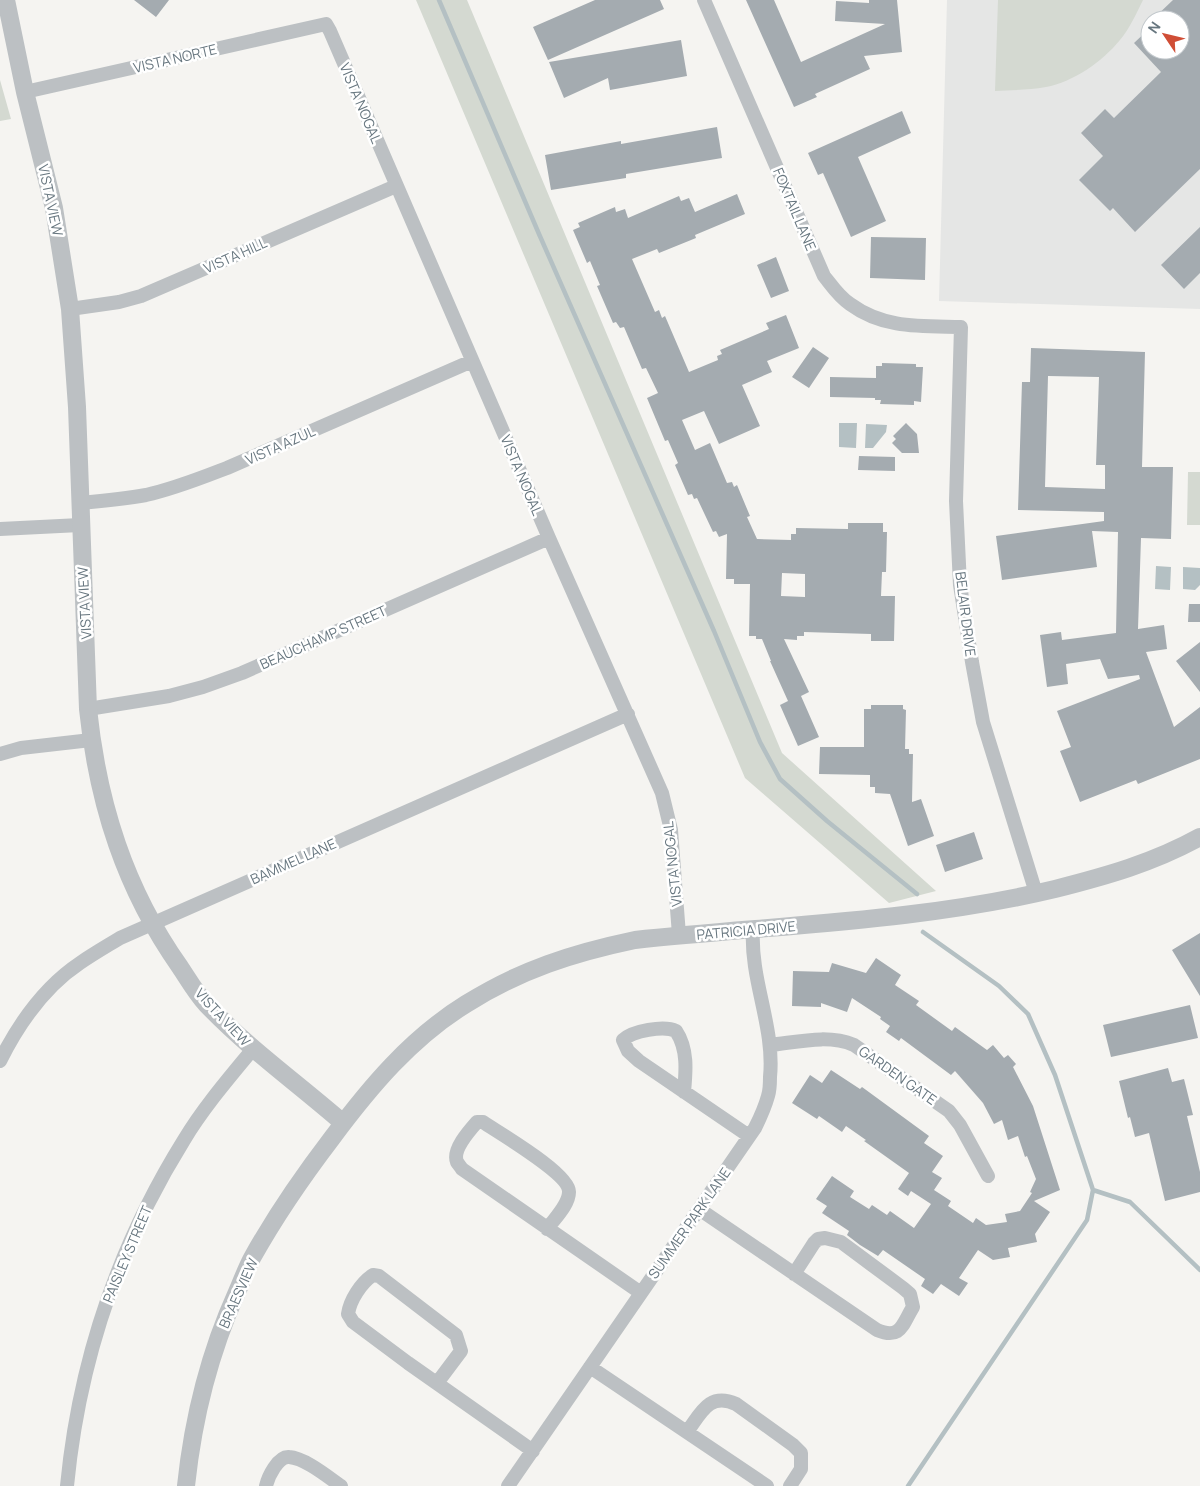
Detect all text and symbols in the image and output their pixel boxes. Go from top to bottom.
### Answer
north arrow [1140,10,1190,60]
text: N [1143,18,1165,37]
street label: VISTA NORTE [131,39,219,77]
street label: VISTA NOGAL [336,60,386,146]
street label: VISTA VIEW [34,162,68,238]
street label: FOXTAIL LANE [769,165,821,253]
street label: VISTA HILL [200,233,270,277]
street label: VISTA AZUL [242,421,318,469]
street label: VISTA NOGAL [497,432,547,518]
street label: VISTA VIEW [73,566,95,640]
street label: BELAIR DRIVE [951,570,981,658]
street label: BEAUCHAMP STREET [257,600,390,673]
street label: VISTA NOGAL [658,821,686,907]
street label: BAMMEL LANE [247,834,339,888]
street label: PATRICIA DRIVE [696,916,796,944]
street label: VISTA VIEW [191,984,255,1050]
street label: GARDEN GATE [855,1041,941,1109]
street label: SUMMER PARK LANE [644,1164,734,1282]
street label: PAISLEY STREET [98,1202,156,1305]
street label: BRAESVIEW [214,1255,262,1331]

